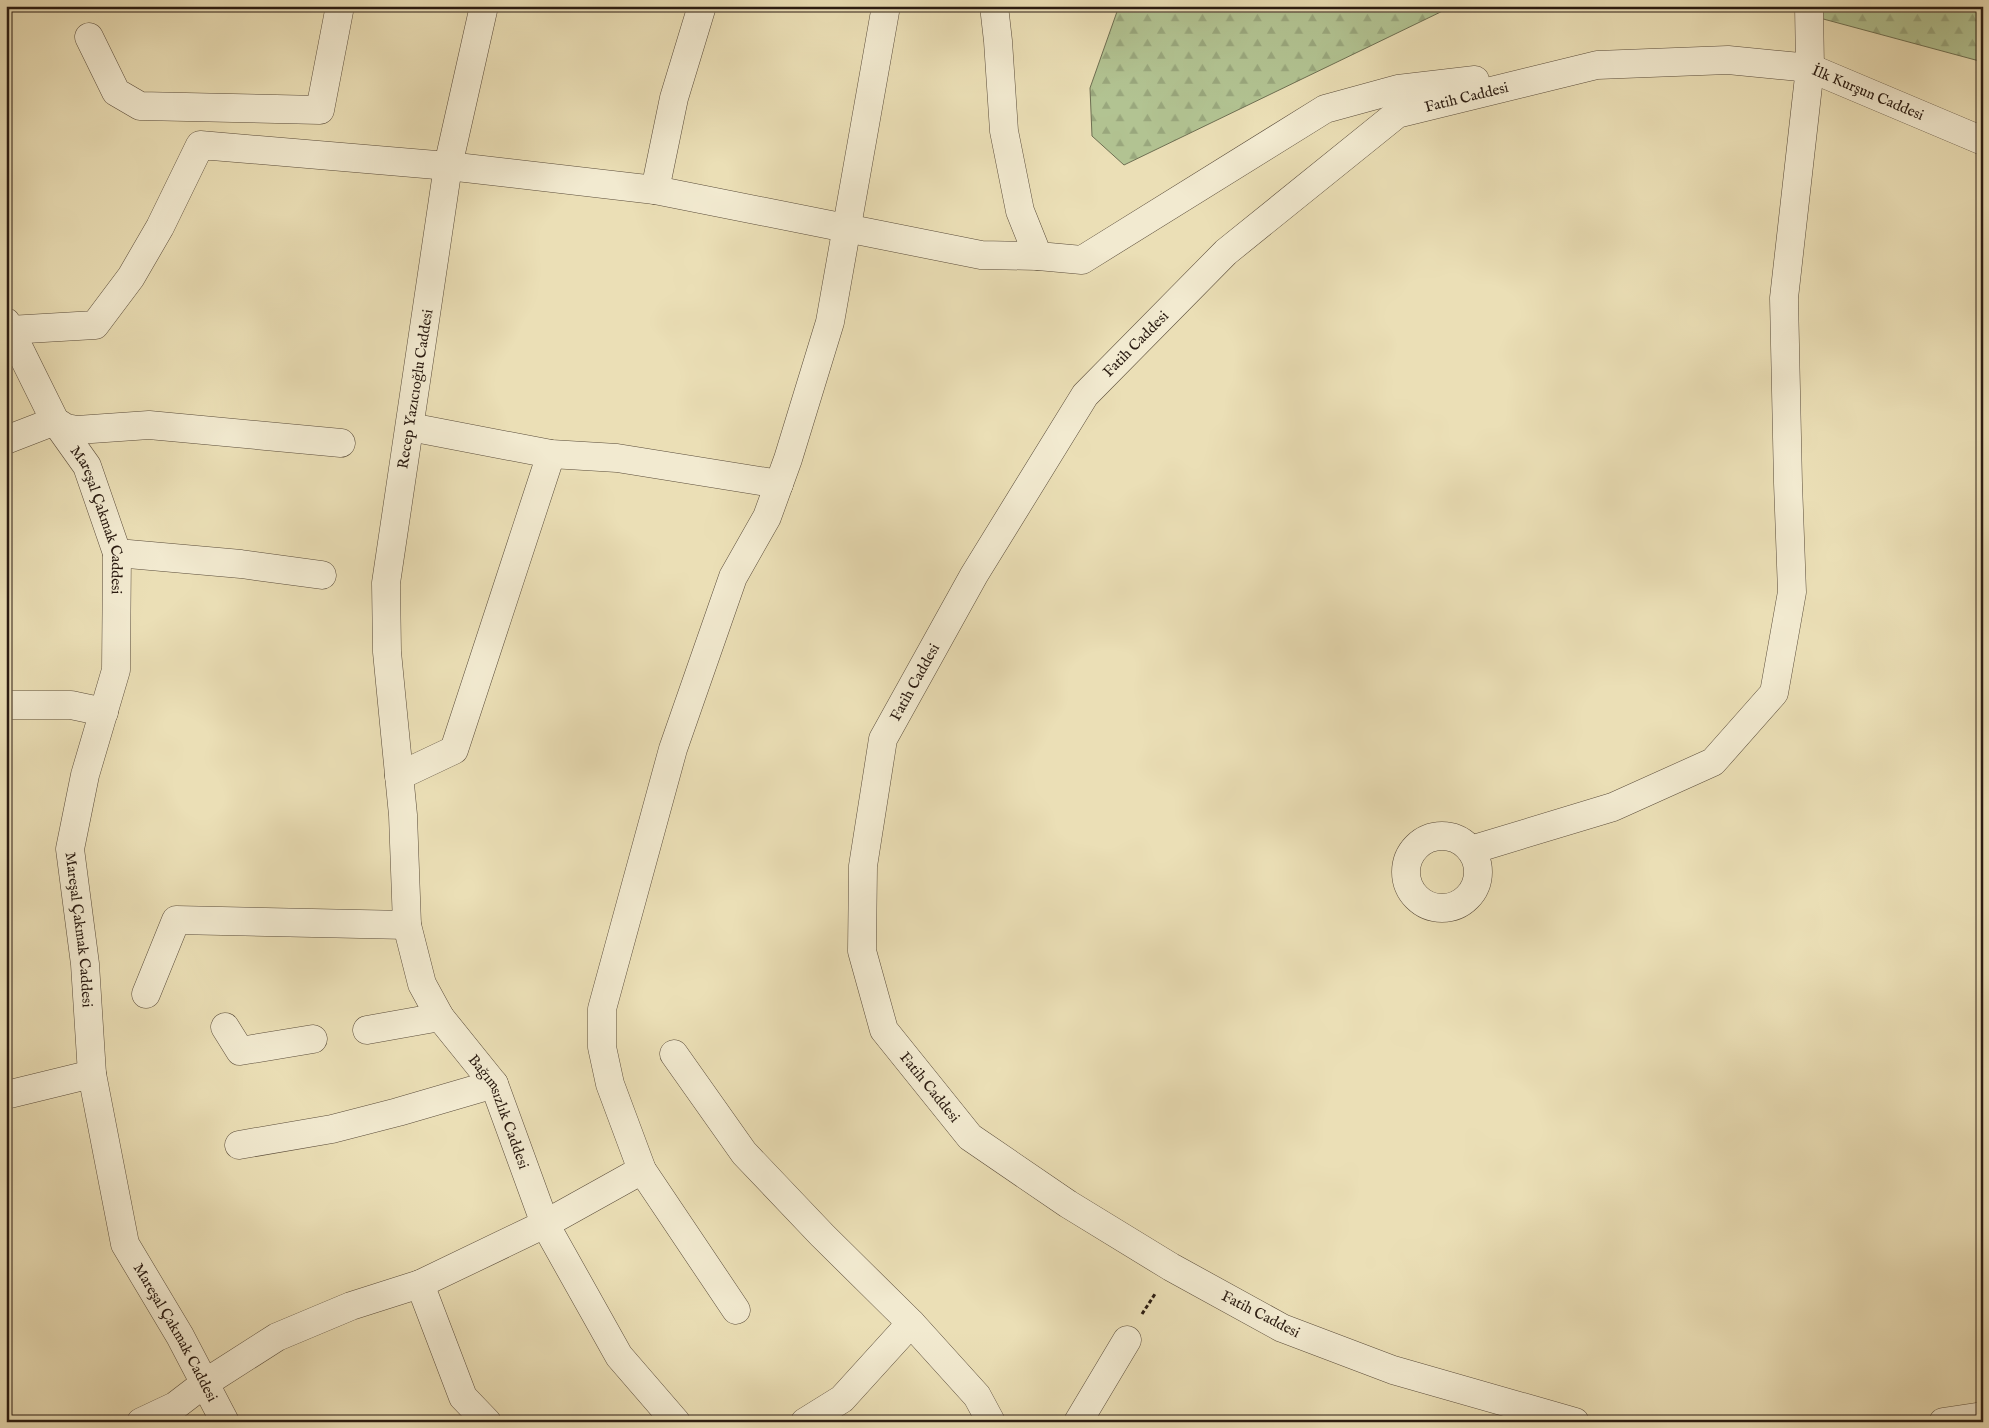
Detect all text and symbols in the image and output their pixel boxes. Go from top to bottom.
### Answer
street label: İlk Kurşun Caddesi [1809,61,1927,125]
street label: Fatih Caddesi [1423,78,1510,117]
street label: Fatih Caddesi [1099,307,1173,381]
street label: Recep Yazıcıoğlu Caddesi [393,308,437,470]
street label: Mareşal Çakmak Caddesi [66,442,126,594]
street label: Fatih Caddesi [886,640,944,724]
street label: Mareşal Çakmak Caddesi [60,851,97,1008]
street label: Fatih Caddesi [895,1048,964,1127]
street label: Bağımsızlık Caddesi [464,1051,533,1172]
street label: Mareşal Çakmak Caddesi [129,1260,222,1405]
street label: Fatih Caddesi [1218,1287,1303,1342]

